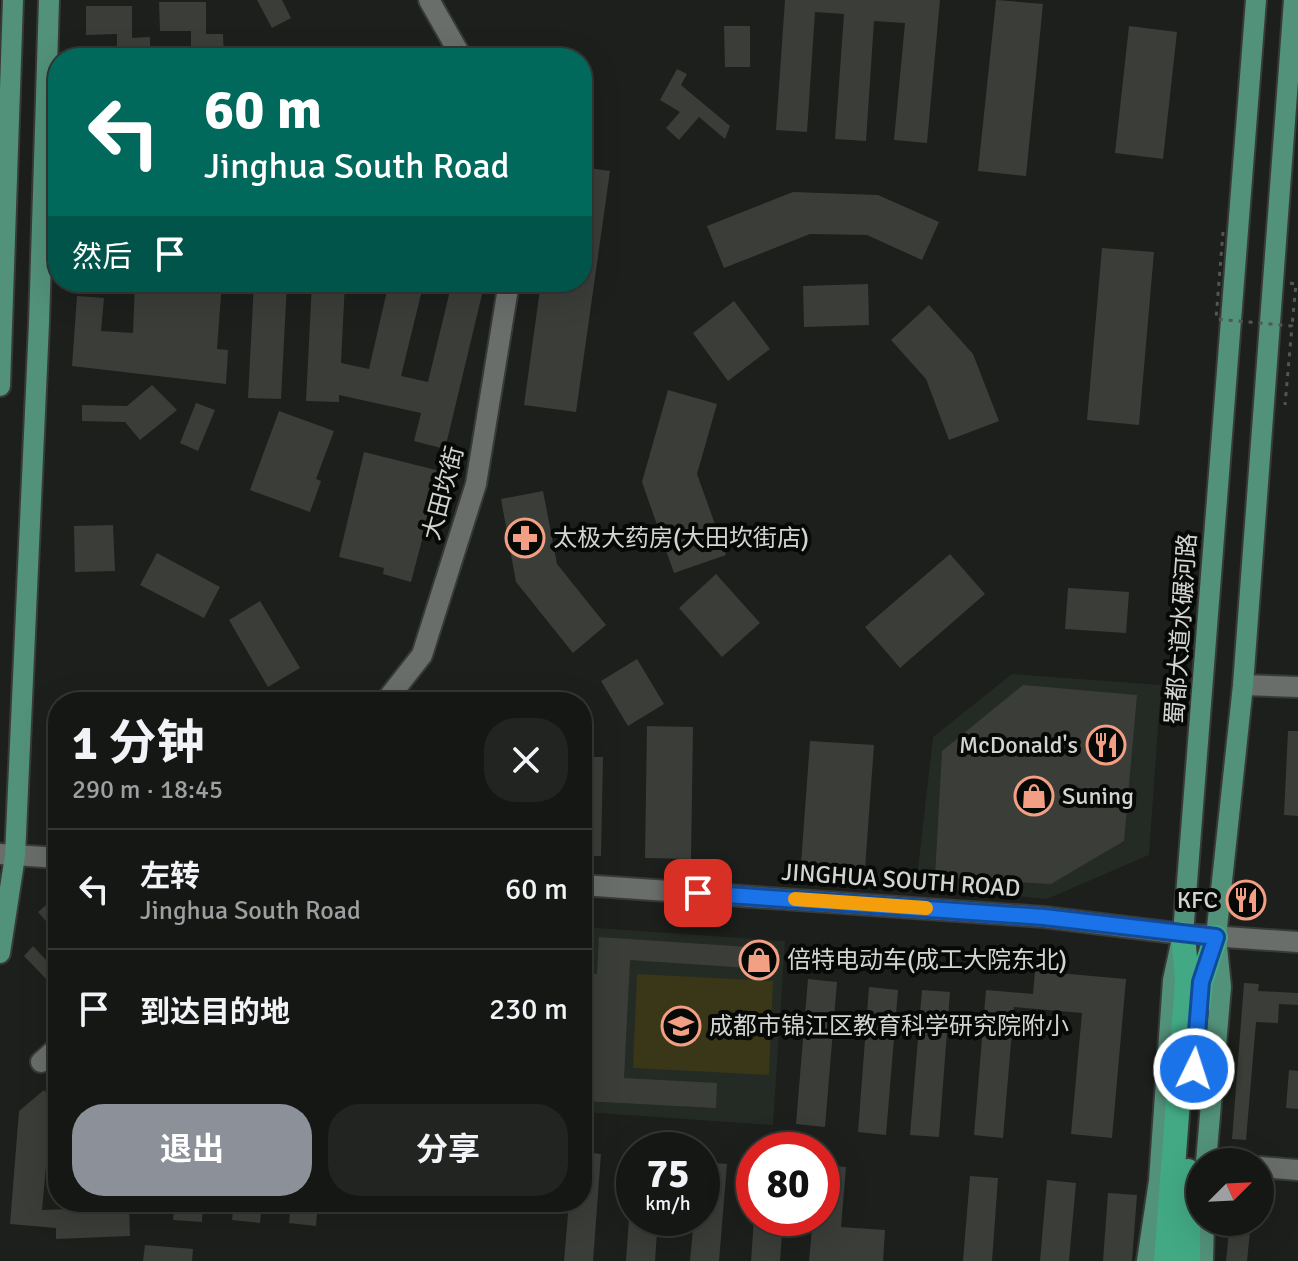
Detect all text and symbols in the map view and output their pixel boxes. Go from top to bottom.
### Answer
text: 60 m [204,75,322,144]
icon: left [72,80,176,184]
text: Jinghua South Road [204,144,510,189]
icon: arrive [148,232,192,276]
text: 然后 [72,239,132,276]
street label: 大田坎街 [416,443,470,543]
pharmacy icon: 太极大药房(大田坎街店) [504,517,546,559]
place label: 太极大药房(大田坎街店) [553,523,809,553]
street label: 蜀都大道水碾河路 [1159,532,1203,726]
text: 1 分钟 [72,714,204,773]
button: close [484,718,568,802]
restaurant icon: McDonald's [1085,724,1127,766]
place label: McDonald's [959,730,1078,760]
text: 290 m · 18:45 [72,774,223,806]
shop icon: Suning [1013,775,1055,817]
place label: Suning [1062,781,1134,811]
street label: JINGHUA SOUTH ROAD [781,857,1021,903]
text: 左转 [140,858,200,895]
pin [664,859,732,927]
icon: left [72,867,116,911]
text: 60 m [505,871,568,908]
icon: arrive [676,871,720,915]
restaurant icon: KFC [1225,879,1267,921]
place label: KFC [1177,885,1218,915]
text: Jinghua South Road [140,895,361,927]
shop icon: 倍特电动车(成工大院东北) [738,939,780,981]
place label: 倍特电动车(成工大院东北) [787,945,1067,975]
icon: arrive [72,987,116,1031]
text: 230 m [489,991,568,1028]
text: 到达目的地 [140,994,290,1031]
school or university icon: 成都市锦江区教育科学研究院附小 [660,1005,702,1047]
place label: 成都市锦江区教育科学研究院附小 [709,1011,1069,1041]
position arrow [1152,1027,1236,1111]
button: 退出 [72,1104,312,1196]
button: 分享 [328,1104,568,1196]
speed limit sign: 80 [736,1132,840,1236]
north arrow [1186,1148,1274,1236]
map controls [1186,1148,1274,1236]
text: 75 [646,1149,690,1199]
text: km/h [645,1191,691,1216]

